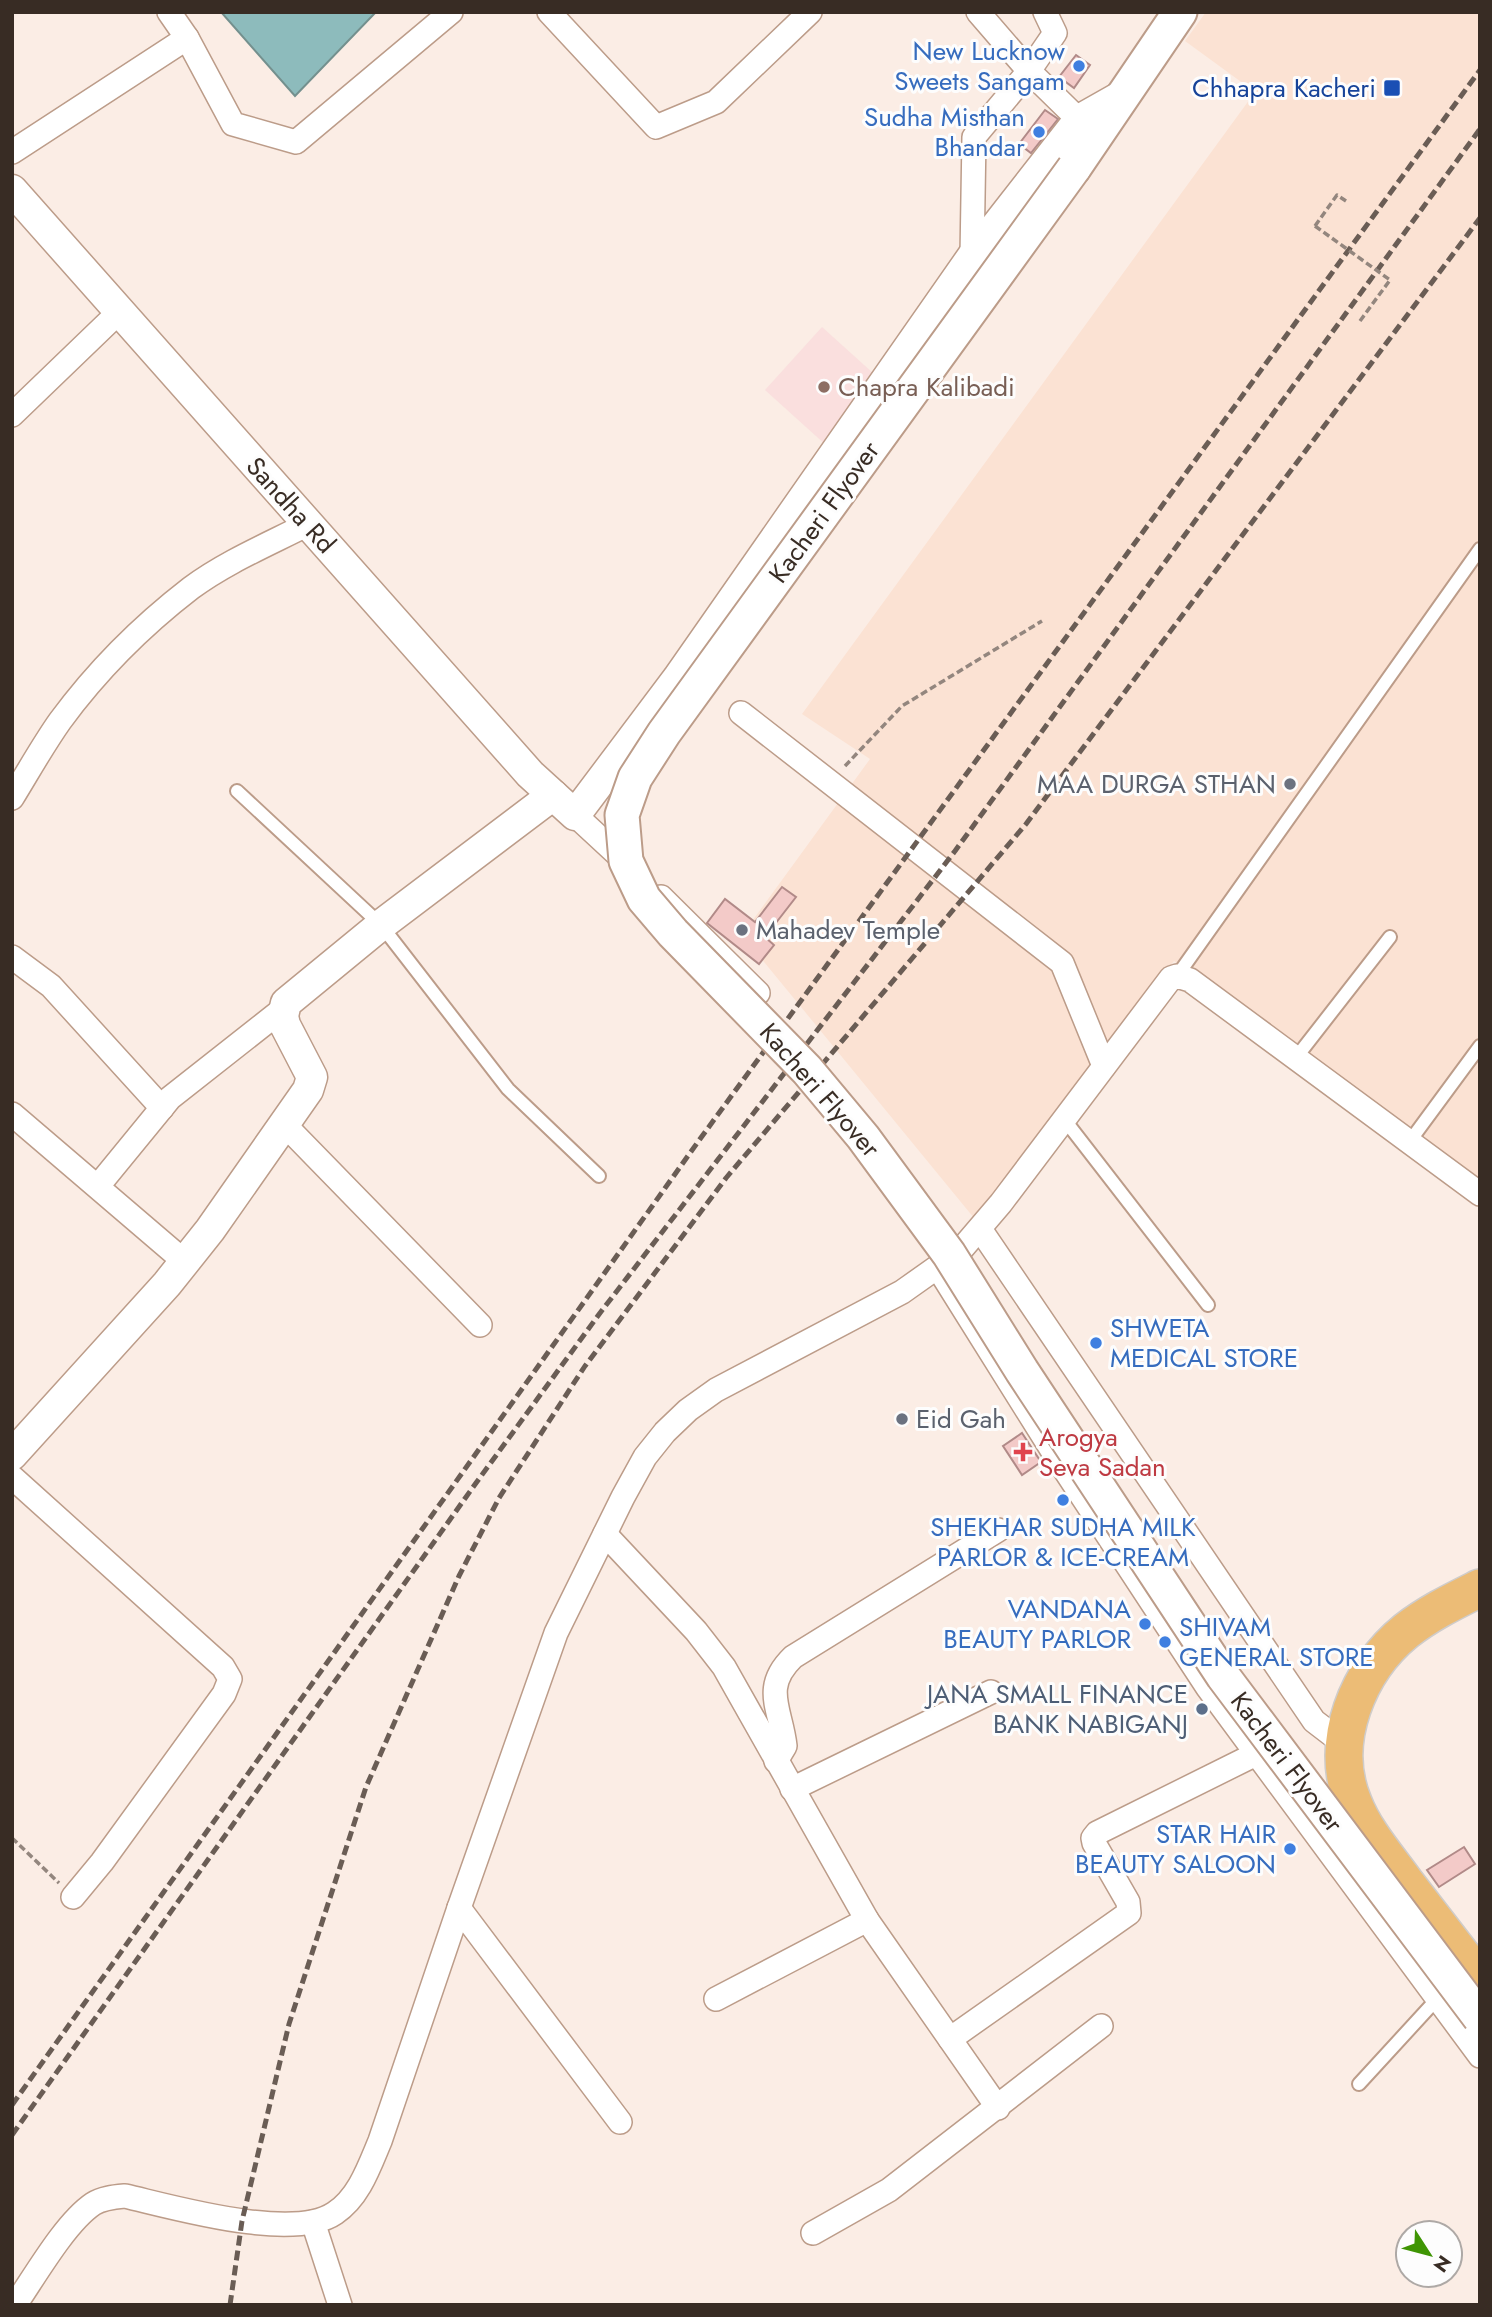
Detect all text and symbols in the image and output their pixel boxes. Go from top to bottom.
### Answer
place label: New Lucknow Sweets Sangam [894,32,1065,100]
marker: New Lucknow Sweets Sangam [1071,58,1087,74]
place label: Chhapra Kacheri [1192,69,1376,107]
marker: Chhapra Kacheri [1382,78,1402,98]
place label: Sudha Misthan Bhandar [864,98,1025,166]
marker: Sudha Misthan Bhandar [1031,124,1047,140]
place label: Chapra Kalibadi [838,368,1015,406]
marker: Chapra Kalibadi [816,379,832,395]
street label: Kacheri Flyover [759,433,889,591]
street label: Sandha Rd [237,448,345,562]
place label: MAA DURGA STHAN [1037,765,1276,803]
marker: MAA DURGA STHAN [1282,776,1298,792]
place label: Mahadev Temple [756,911,940,949]
marker: Mahadev Temple [734,922,750,938]
street label: Kacheri Flyover [751,1014,889,1166]
place label: SHWETA MEDICAL STORE [1110,1309,1298,1377]
marker: SHWETA MEDICAL STORE [1088,1335,1104,1351]
place label: Eid Gah [916,1400,1006,1438]
marker: Eid Gah [894,1411,910,1427]
place label: Arogya Seva Sadan [1039,1418,1166,1486]
marker: Arogya Seva Sadan [1013,1442,1033,1462]
marker: SHEKHAR SUDHA MILK PARLOR & ICE-CREAM [1055,1492,1071,1508]
place label: SHEKHAR SUDHA MILK PARLOR & ICE-CREAM [930,1508,1196,1576]
place label: VANDANA BEAUTY PARLOR [943,1590,1132,1658]
place label: SHIVAM GENERAL STORE [1179,1608,1374,1676]
marker: VANDANA BEAUTY PARLOR [1137,1616,1153,1632]
marker: SHIVAM GENERAL STORE [1157,1634,1173,1650]
place label: JANA SMALL FINANCE BANK NABIGANJ [924,1675,1188,1743]
street label: Kacheri Flyover [1221,1684,1353,1840]
marker: JANA SMALL FINANCE BANK NABIGANJ [1194,1701,1210,1717]
place label: STAR HAIR BEAUTY SALOON [1075,1815,1276,1883]
marker: STAR HAIR BEAUTY SALOON [1282,1841,1298,1857]
north arrow [1394,2219,1464,2289]
text: N [1427,2250,1458,2278]

